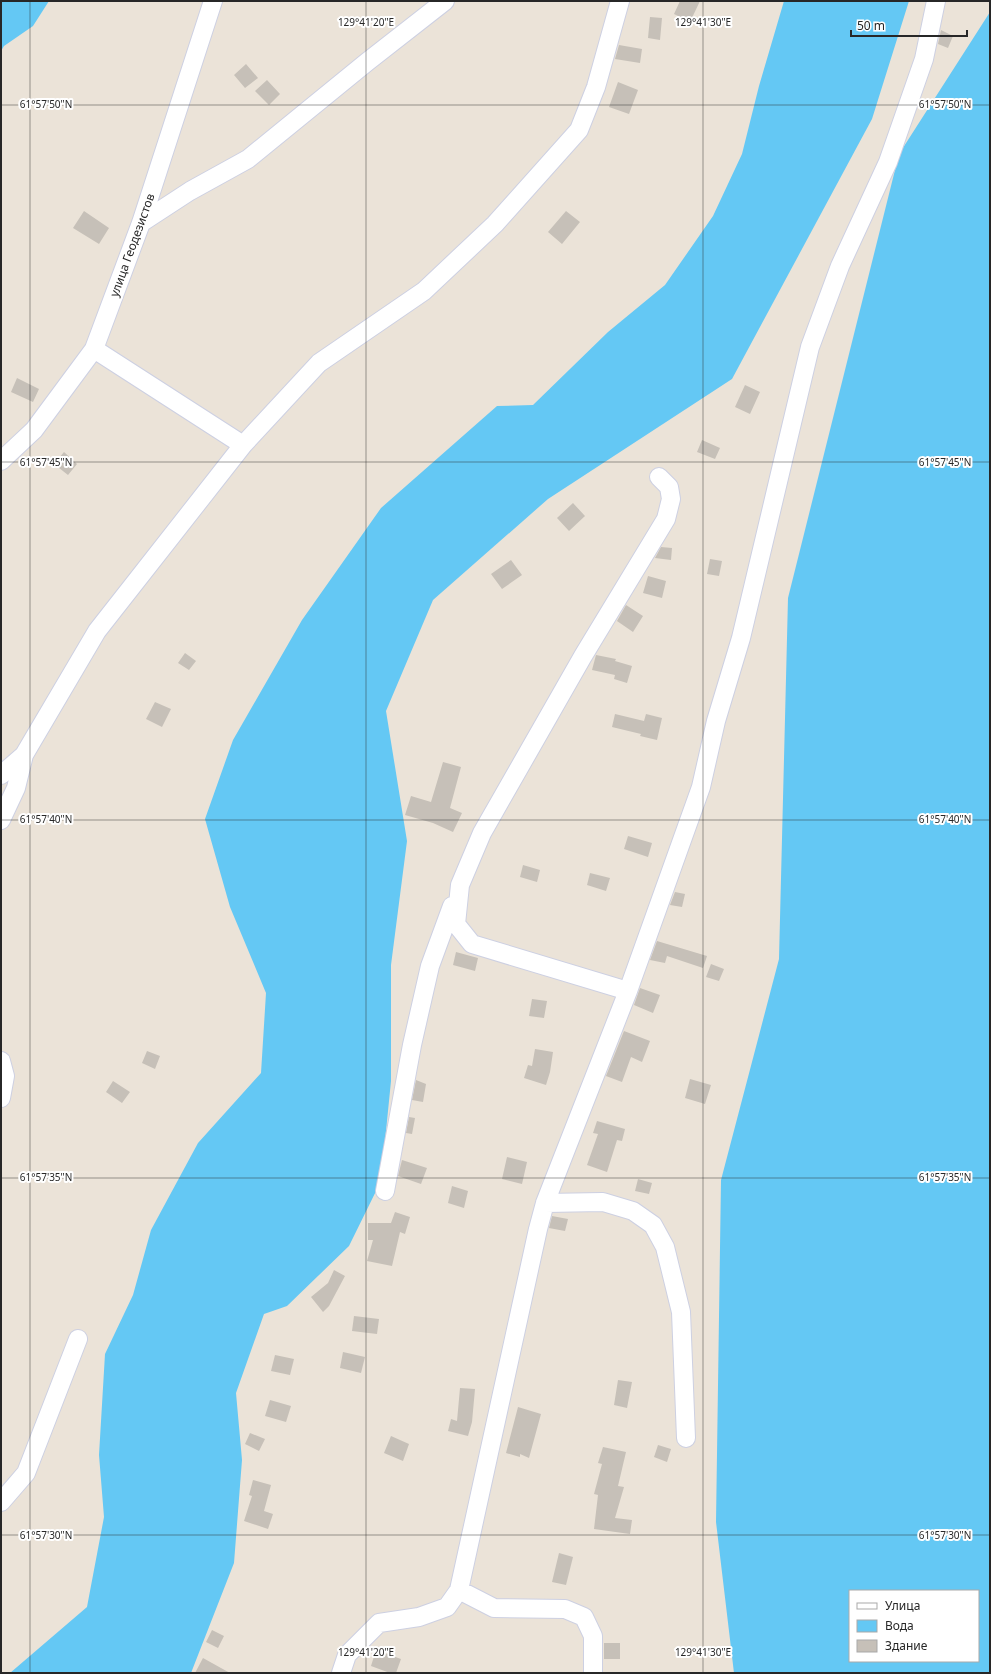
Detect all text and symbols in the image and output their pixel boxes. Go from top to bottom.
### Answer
scale bar [851,12,967,38]
text: 129°41'20"E [338,15,394,29]
text: 129°41'30"E [675,15,731,29]
text: 50 m [857,17,885,34]
text: 61°57'50"N [20,97,72,111]
text: 61°57'50"N [919,97,971,111]
street label: улица Геодезистов [105,191,159,299]
text: 61°57'45"N [20,455,72,469]
text: 61°57'45"N [919,455,971,469]
text: 61°57'40"N [20,812,72,826]
text: 61°57'40"N [919,812,971,826]
text: 61°57'35"N [20,1170,72,1184]
text: 61°57'35"N [919,1170,971,1184]
text: 61°57'30"N [20,1528,72,1542]
text: 61°57'30"N [919,1528,971,1542]
legend [849,1590,979,1662]
text: Улица [885,1597,920,1614]
text: Вода [885,1617,914,1634]
text: Здание [885,1637,928,1654]
text: 129°41'20"E [338,1645,394,1659]
text: 129°41'30"E [675,1645,731,1659]

